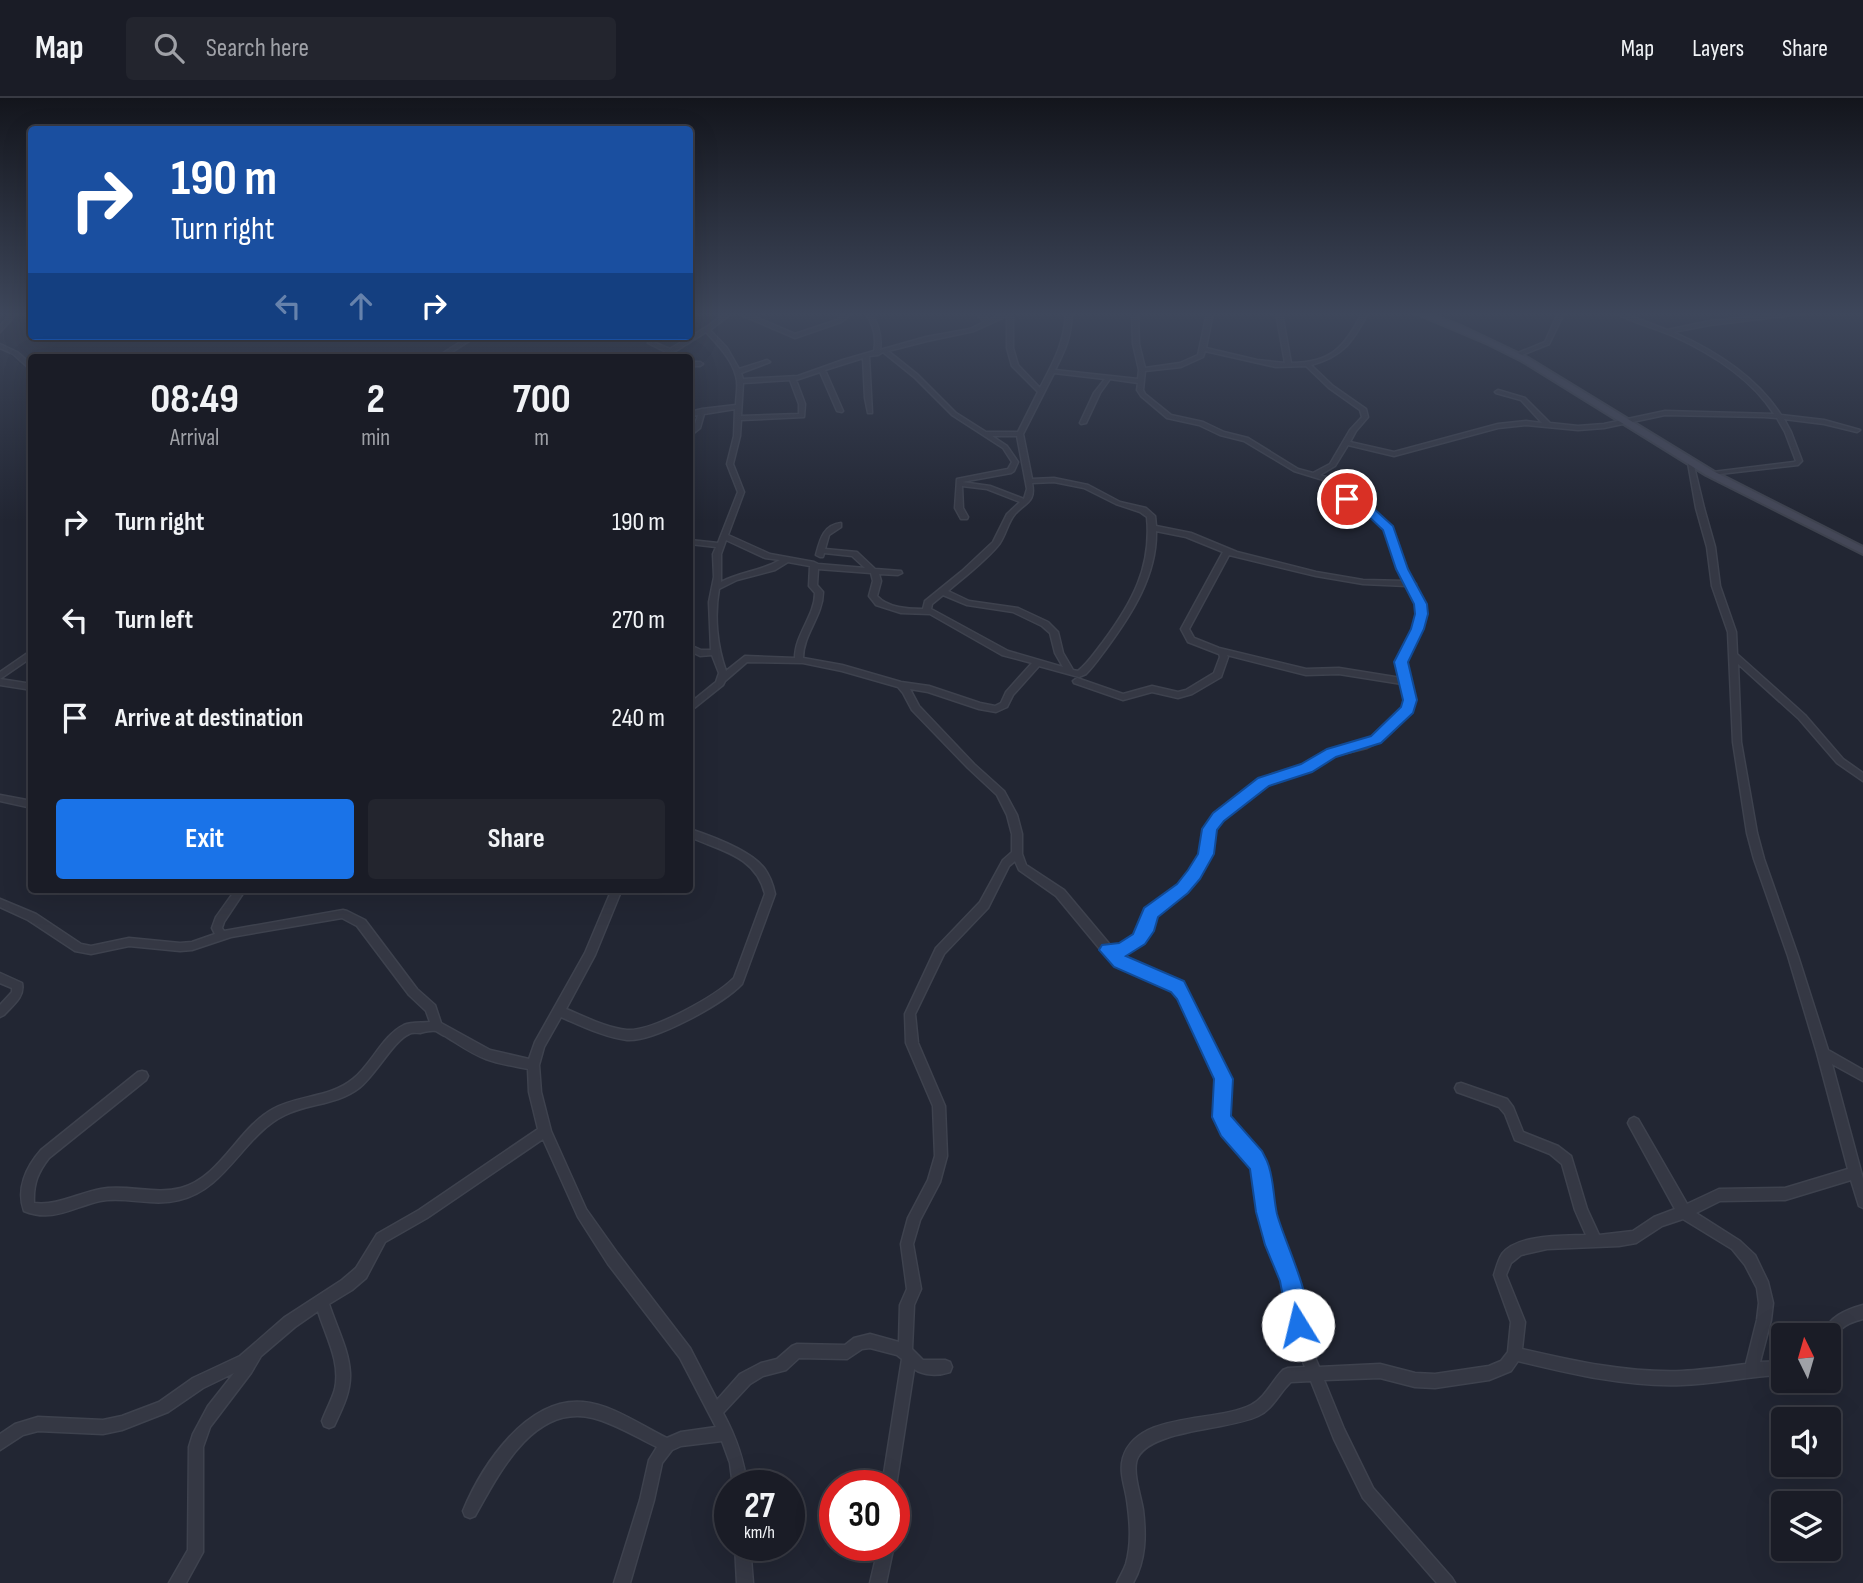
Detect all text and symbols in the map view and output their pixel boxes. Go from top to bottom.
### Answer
search box [126,17,616,80]
text: Map [35,28,84,68]
icon: search [150,29,188,67]
text: Search here [206,33,309,64]
text: Map [1621,34,1654,63]
text: Layers [1692,34,1744,63]
text: Share [1782,34,1828,63]
text: 190 m [171,150,277,209]
icon: right [56,154,147,245]
text: Turn right [171,210,275,249]
icon: left [269,287,307,325]
icon: ahead [342,287,380,325]
icon: right [415,287,453,325]
text: 08:49 [150,374,239,425]
text: 2 [367,374,385,425]
text: 700 [513,374,571,425]
text: Arrival [170,424,219,452]
text: min [361,424,390,452]
text: m [534,424,549,452]
pin [1317,469,1377,529]
icon: arrive [1328,480,1366,518]
icon: right [56,503,94,541]
text: Turn right [115,507,204,538]
text: 190 m [612,507,665,538]
icon: left [56,601,94,639]
text: Turn left [115,605,193,636]
text: 270 m [612,605,665,636]
icon: arrive [56,699,94,737]
text: Arrive at destination [115,703,303,734]
text: 240 m [611,703,665,734]
button: Exit [56,799,354,879]
button: Share [368,799,665,879]
position arrow [1261,1288,1335,1362]
north arrow [1771,1323,1841,1393]
map controls [1771,1323,1841,1561]
button: sound [1771,1407,1841,1477]
speed limit sign: 30 [819,1470,910,1561]
text: 27 [744,1485,775,1528]
button: layers [1771,1491,1841,1561]
text: km/h [744,1522,775,1543]

